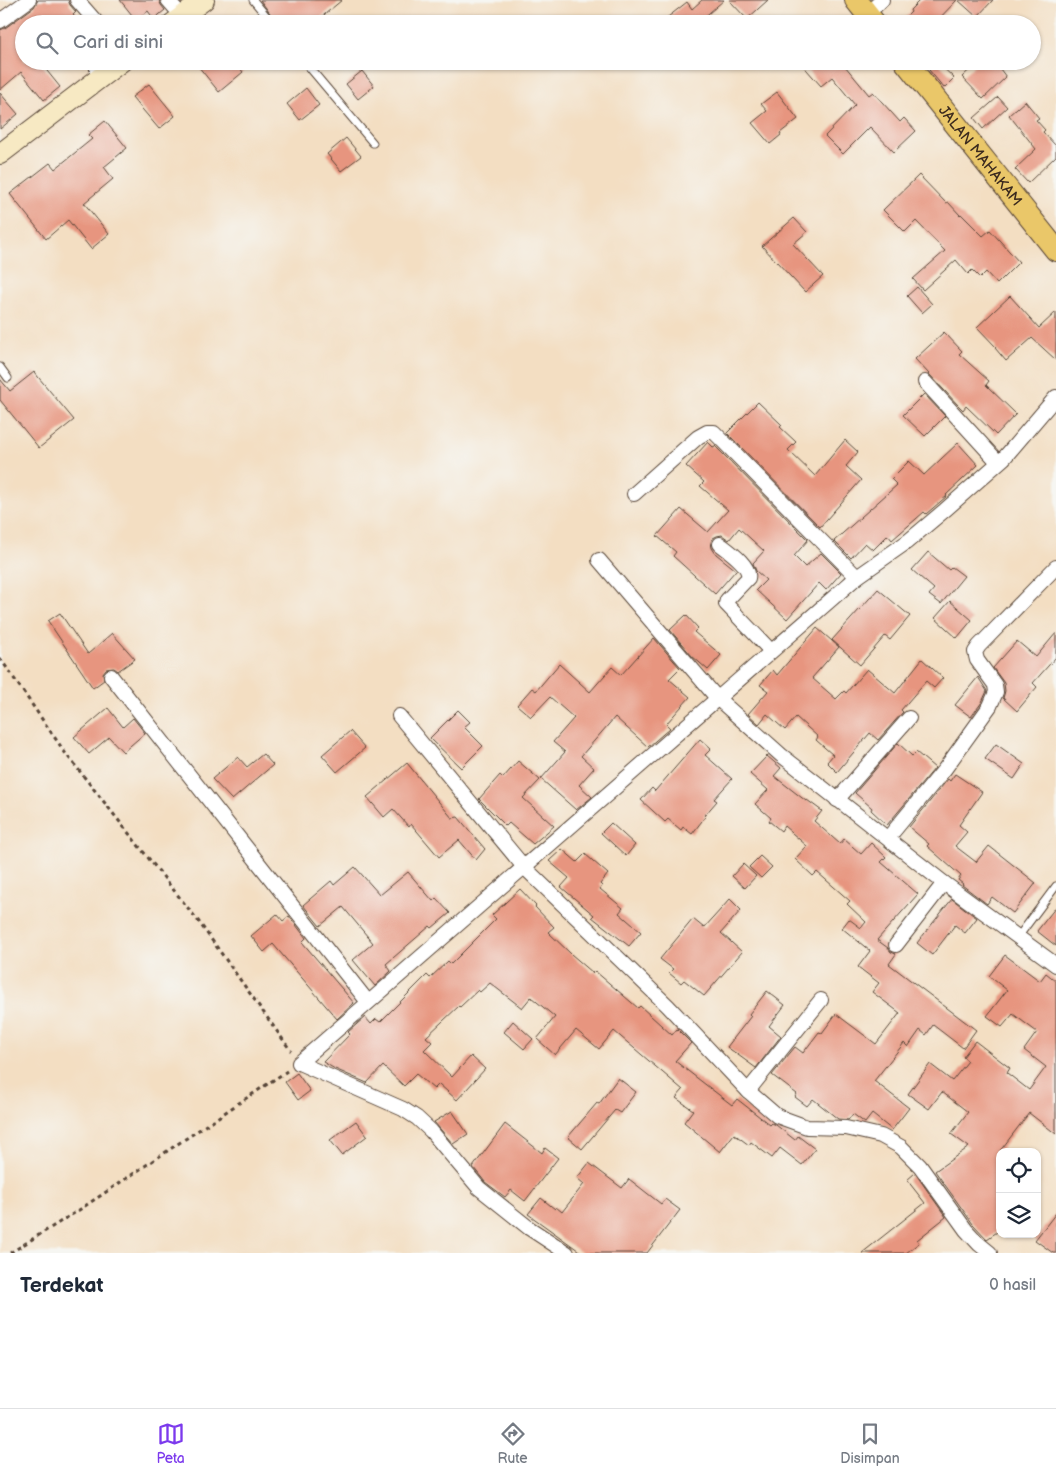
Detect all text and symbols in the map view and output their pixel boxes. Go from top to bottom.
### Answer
search box [15,15,1041,70]
icon: search [33,29,61,57]
text: Cari di sini [73,31,163,54]
street label: JALAN MAHAKAM [934,102,1026,210]
map controls [996,1148,1041,1238]
button: locate [996,1148,1041,1193]
button: layers [996,1193,1041,1238]
text: Terdekat [20,1273,104,1298]
text: 0 hasil [989,1276,1036,1295]
tab: Peta [156,1420,185,1467]
tab: Rute [498,1420,528,1467]
tab: Disimpan [840,1420,900,1467]

